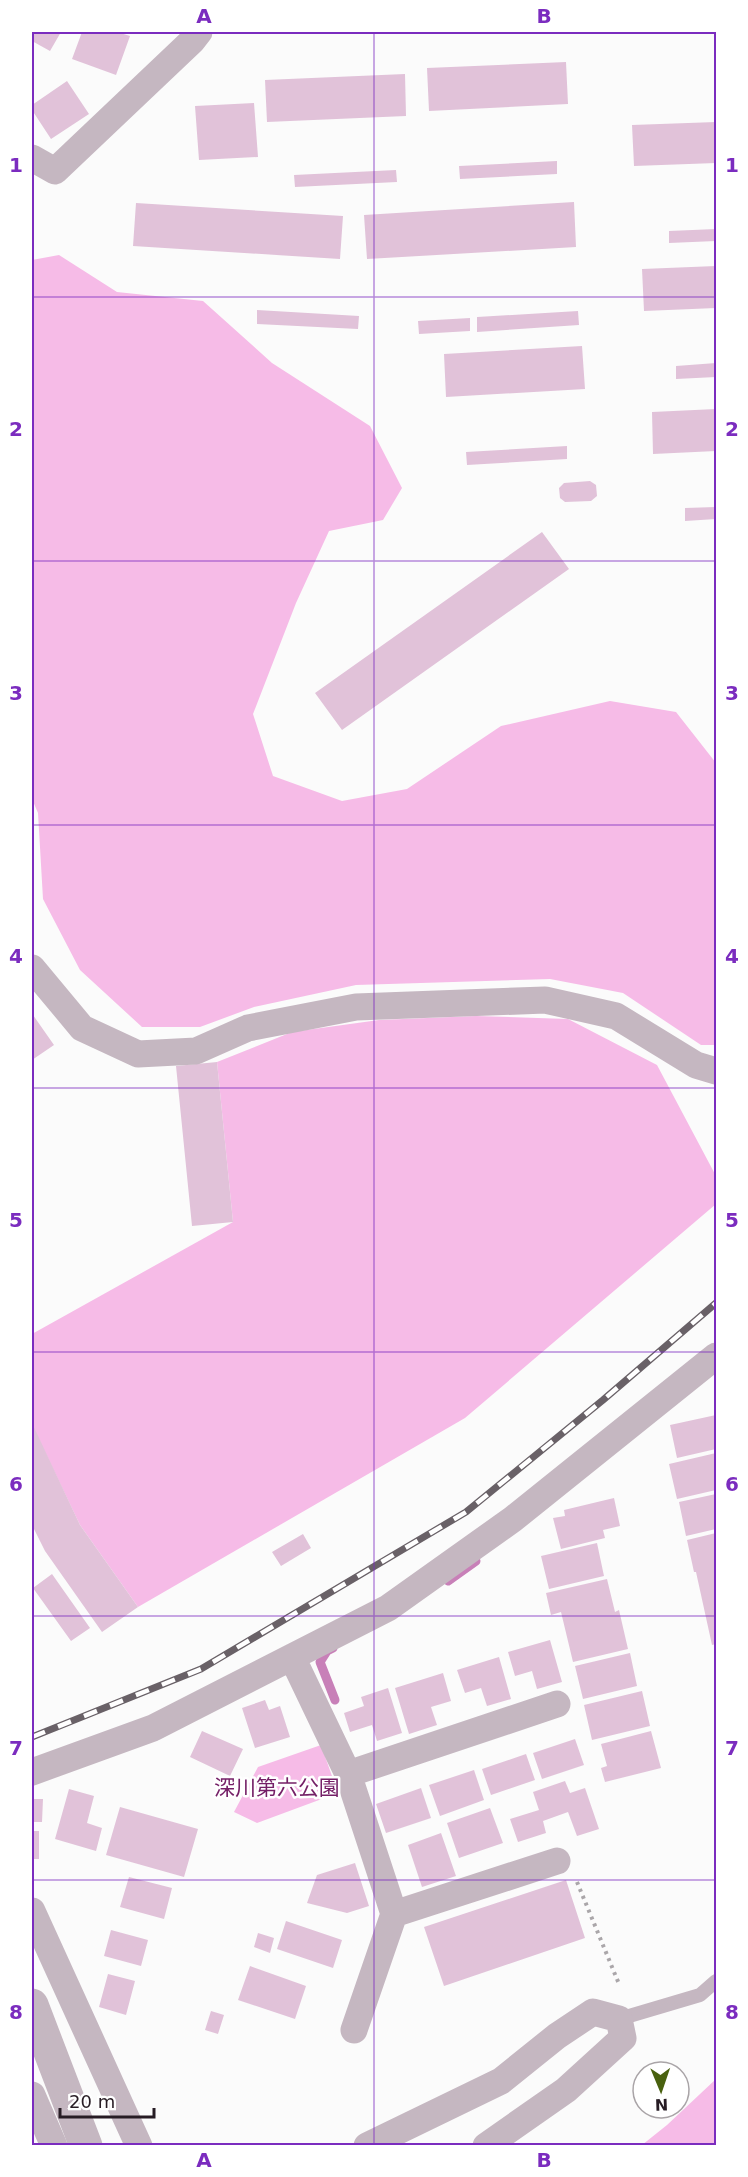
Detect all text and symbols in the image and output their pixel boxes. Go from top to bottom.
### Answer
text: A [196,4,212,28]
text: B [536,4,552,28]
text: 1 [9,153,23,177]
text: 1 [725,153,739,177]
text: 2 [9,417,23,441]
text: 2 [725,417,739,441]
text: 3 [9,681,23,705]
text: 3 [725,681,739,705]
text: 4 [9,944,23,968]
text: 4 [725,944,739,968]
text: 5 [9,1208,23,1232]
text: 5 [725,1208,739,1232]
text: 6 [9,1472,23,1496]
text: 6 [725,1472,739,1496]
text: 7 [9,1736,23,1760]
text: 7 [725,1736,739,1760]
park label: 深川第六公園 [214,1776,340,1800]
text: 8 [9,2000,23,2024]
text: 8 [725,2000,739,2024]
north arrow [631,2060,691,2120]
scale bar [60,2081,154,2119]
text: 20 m [69,2091,115,2112]
text: N [654,2095,669,2114]
text: A [196,2148,212,2172]
text: B [536,2148,552,2172]

